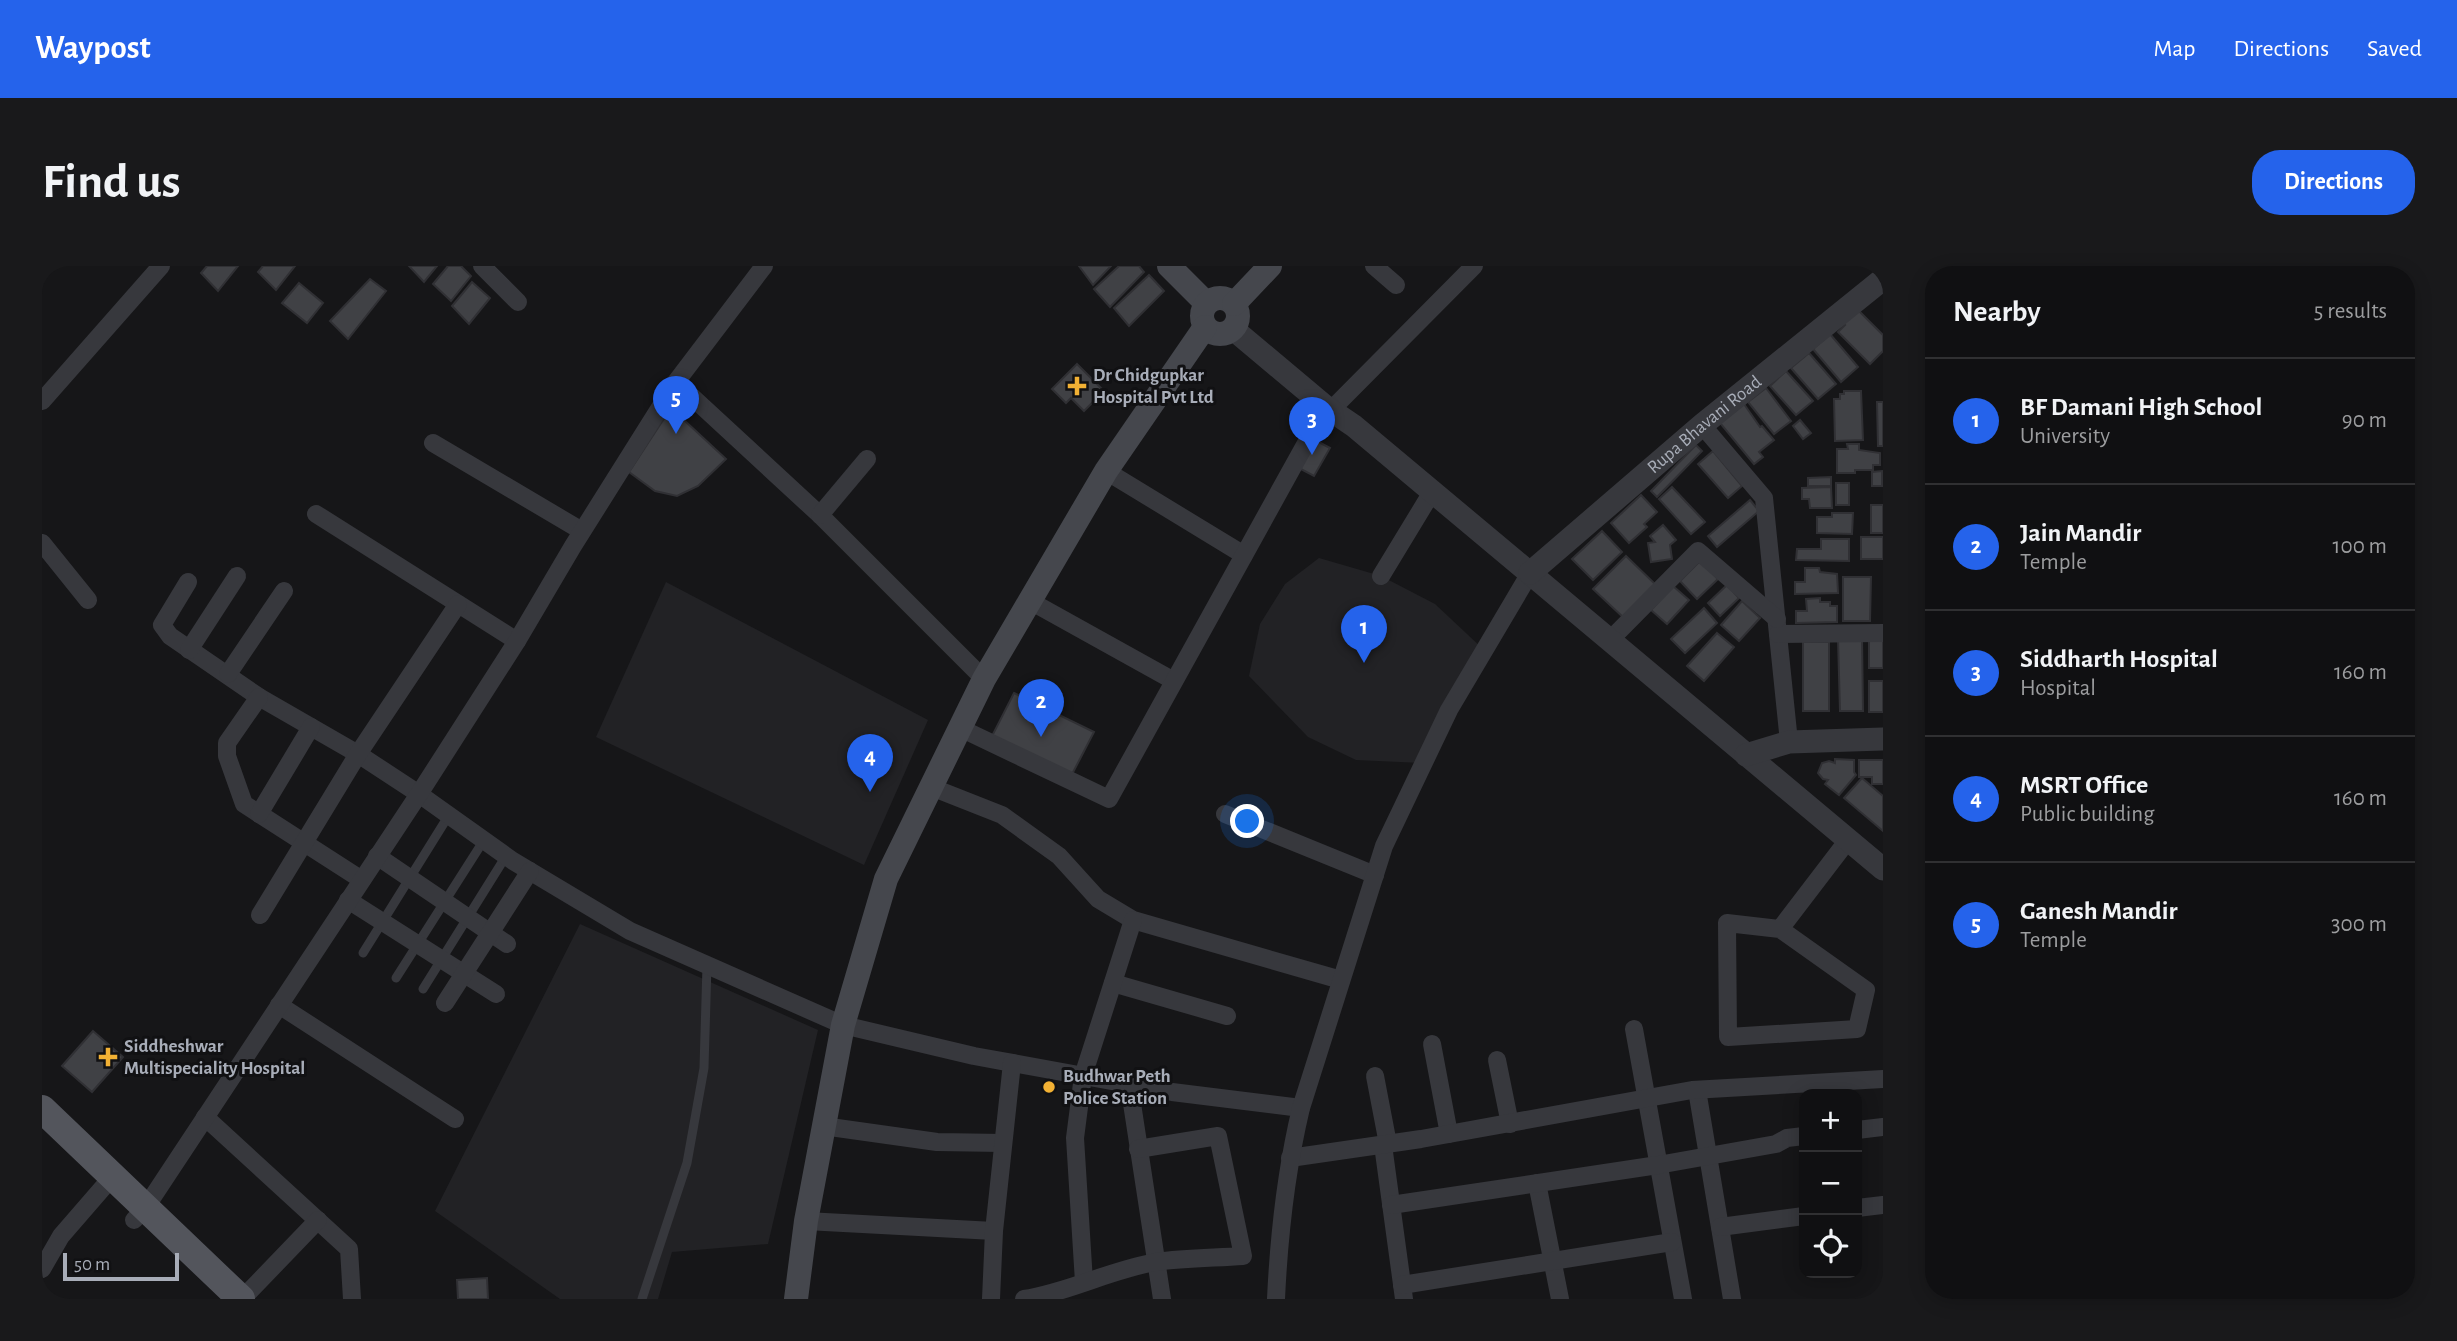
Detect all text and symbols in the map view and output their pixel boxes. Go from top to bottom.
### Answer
text: Waypost [35,32,151,65]
text: Map [2153,37,2195,61]
text: Directions [2233,37,2329,61]
text: Saved [2367,37,2422,61]
button: Directions [2252,150,2415,215]
text: Find us [42,158,181,207]
text: Nearby [1953,297,2041,327]
text: 5 results [2314,300,2387,323]
place label: Dr Chidgupkar Hospital Pvt Ltd [1093,366,1214,407]
street label: Rupa Bhavani Road [1644,372,1765,477]
pin: 5 [653,376,699,434]
marker: Dr Chidgupkar Hospital Pvt Ltd [1067,376,1087,396]
text: BF Damani High School [2020,394,2262,420]
pin: 3 [1289,397,1335,455]
text: 1 [1972,409,1980,432]
text: 90 m [2342,409,2387,432]
text: University [2020,425,2110,448]
text: Jain Mandir [2020,520,2141,546]
text: 2 [1971,535,1981,558]
text: 100 m [2333,535,2387,558]
text: Temple [2020,551,2087,574]
pin: 1 [1341,605,1387,663]
text: Siddharth Hospital [2020,646,2218,672]
text: 3 [1971,661,1981,684]
text: 160 m [2334,661,2387,684]
text: Hospital [2020,677,2096,700]
pin: 2 [1018,679,1064,737]
pin: 4 [847,734,893,792]
text: MSRT Office [2020,772,2148,798]
text: 4 [1970,787,1982,810]
text: 160 m [2334,787,2387,810]
text: Public building [2020,803,2154,826]
your location [1230,804,1264,838]
text: Ganesh Mandir [2020,898,2178,924]
text: 5 [1971,913,1981,936]
text: 300 m [2331,913,2387,936]
text: Temple [2020,929,2087,952]
place label: Siddheshwar Multispeciality Hospital [124,1037,305,1078]
marker: Siddheshwar Multispeciality Hospital [98,1047,118,1067]
place label: Budhwar Peth Police Station [1063,1067,1171,1108]
marker: Budhwar Peth Police Station [1041,1079,1057,1095]
map controls [1799,1089,1862,1278]
button: + [1799,1089,1862,1152]
button: − [1799,1152,1862,1215]
button: locate [1799,1215,1862,1278]
scale bar [63,1250,178,1282]
text: 50 m [74,1255,110,1274]

